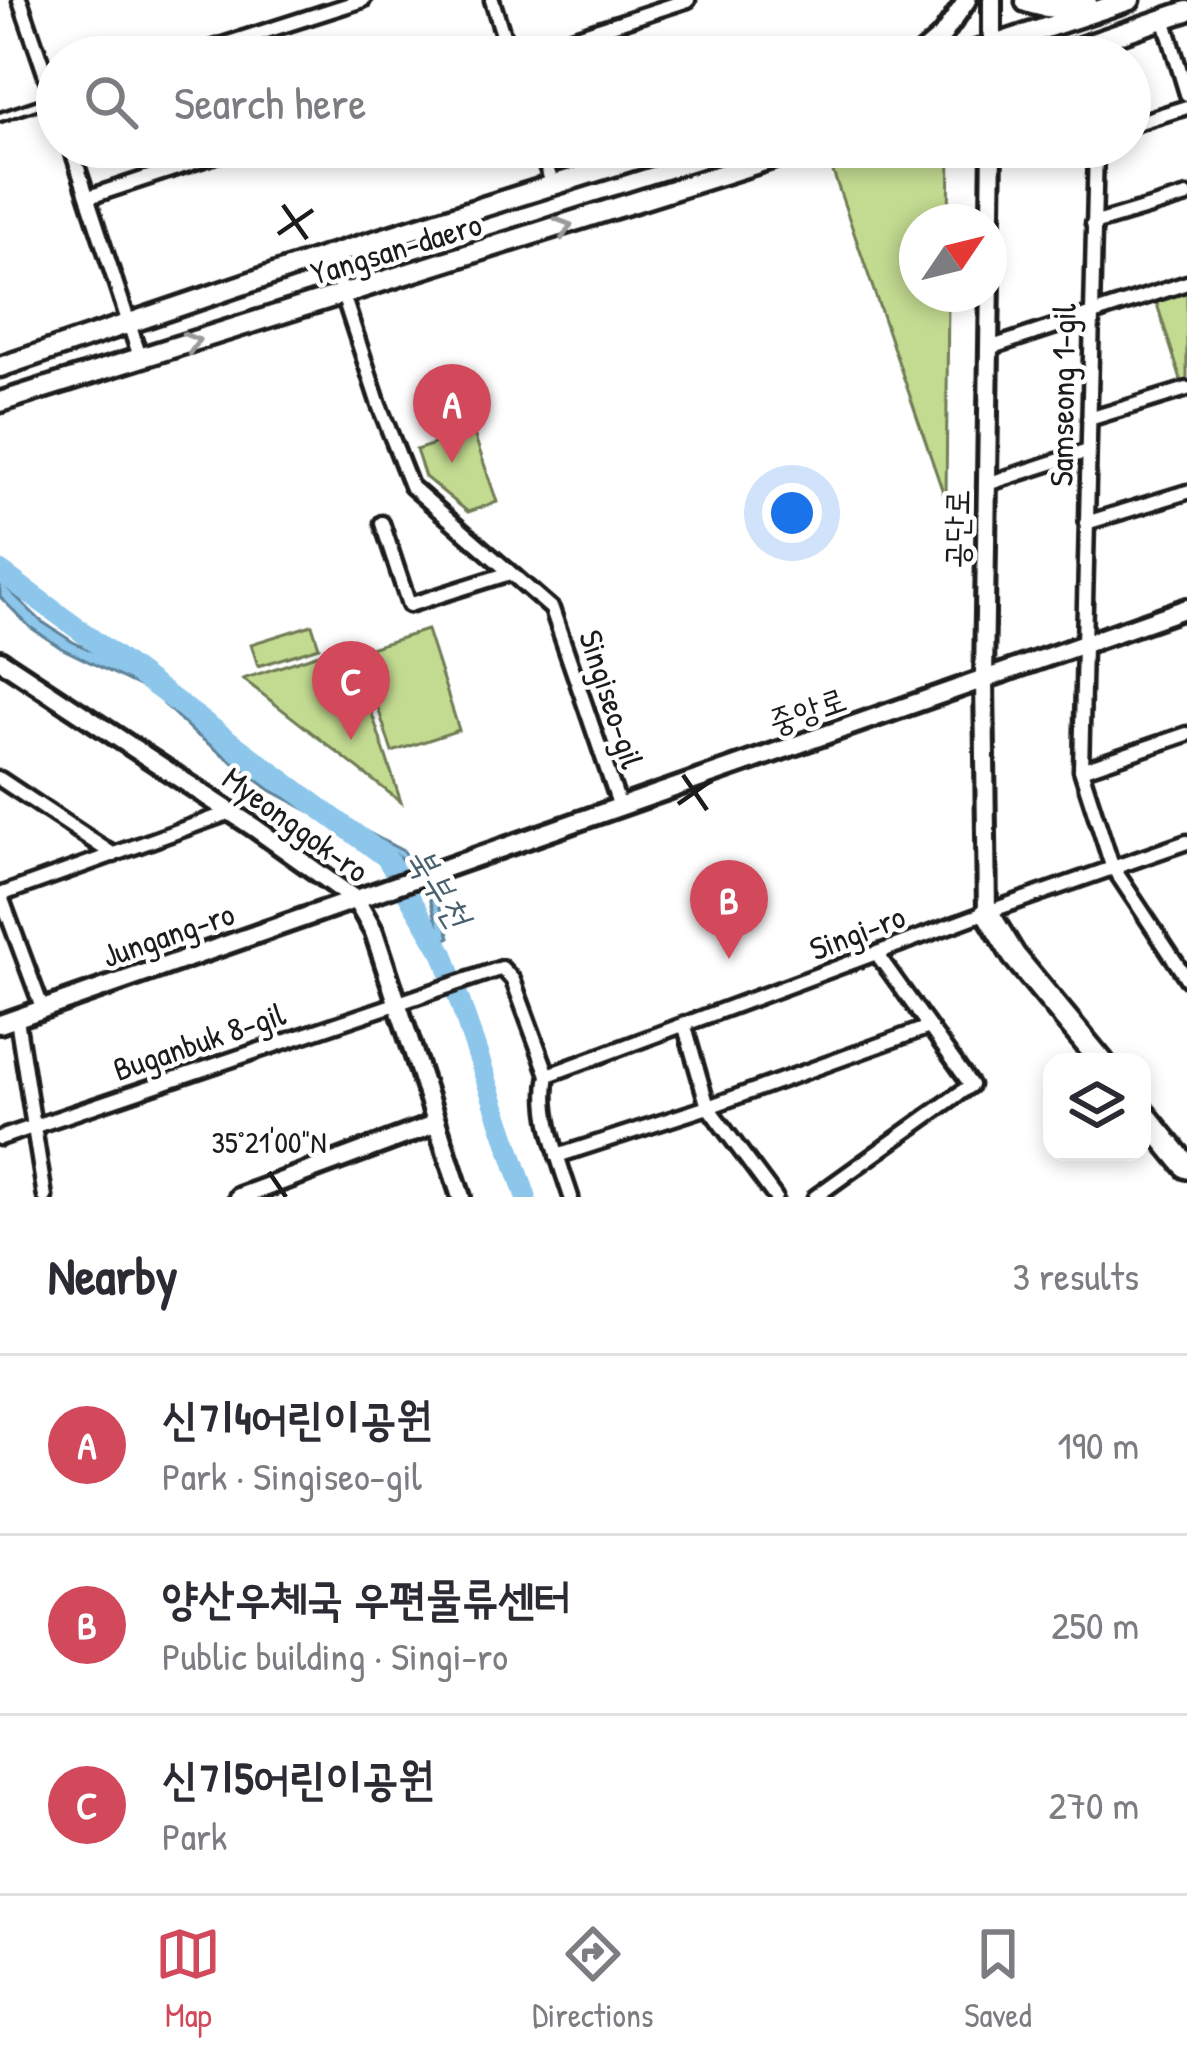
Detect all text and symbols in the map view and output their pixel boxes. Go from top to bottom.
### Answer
search box [36,36,1151,168]
icon: search [78,69,144,135]
text: Search here [174,72,366,133]
street label: Yangsan-daero [305,201,487,296]
north arrow [899,204,1007,312]
one-way arrow [553,216,574,241]
street label: Samseong 1-gil [1038,303,1087,487]
one-way arrow [181,331,202,356]
pin: A [413,364,491,463]
your location [762,483,822,543]
street label: 공단로 [933,489,979,569]
street label: Singiseo-gil [568,624,655,774]
pin: C [312,641,390,740]
street label: 중앙로 [762,676,852,744]
street label: Myeonggok-ro [213,756,378,893]
water label: 북부천 [396,836,485,938]
pin: B [690,860,768,959]
street label: Jungang-ro [96,891,240,978]
street label: Singi-ro [803,894,911,971]
street label: Buganbuk 8-gil [107,991,291,1092]
map controls [1043,1053,1151,1161]
button: layers [1043,1053,1151,1161]
text: 35°21'00"N [212,1122,326,1162]
text: Nearby [48,1241,178,1310]
text: 3 results [1013,1249,1139,1302]
text: 신기4어린이공원 [162,1387,432,1448]
text: A [77,1418,97,1471]
text: 190 m [1058,1418,1139,1471]
text: Park · Singiseo-gil [162,1449,422,1502]
text: 양산우체국 우편물류센터 [162,1567,571,1628]
text: B [77,1598,97,1651]
text: 250 m [1051,1598,1139,1651]
text: Public building · Singi-ro [162,1629,508,1682]
text: 신기5어린이공원 [162,1747,435,1808]
text: C [76,1778,98,1831]
text: 270 m [1048,1778,1139,1831]
text: Park [162,1809,227,1862]
tab: Map [155,1921,221,2037]
tab: Directions [532,1921,654,2037]
tab: Saved [964,1921,1032,2037]

